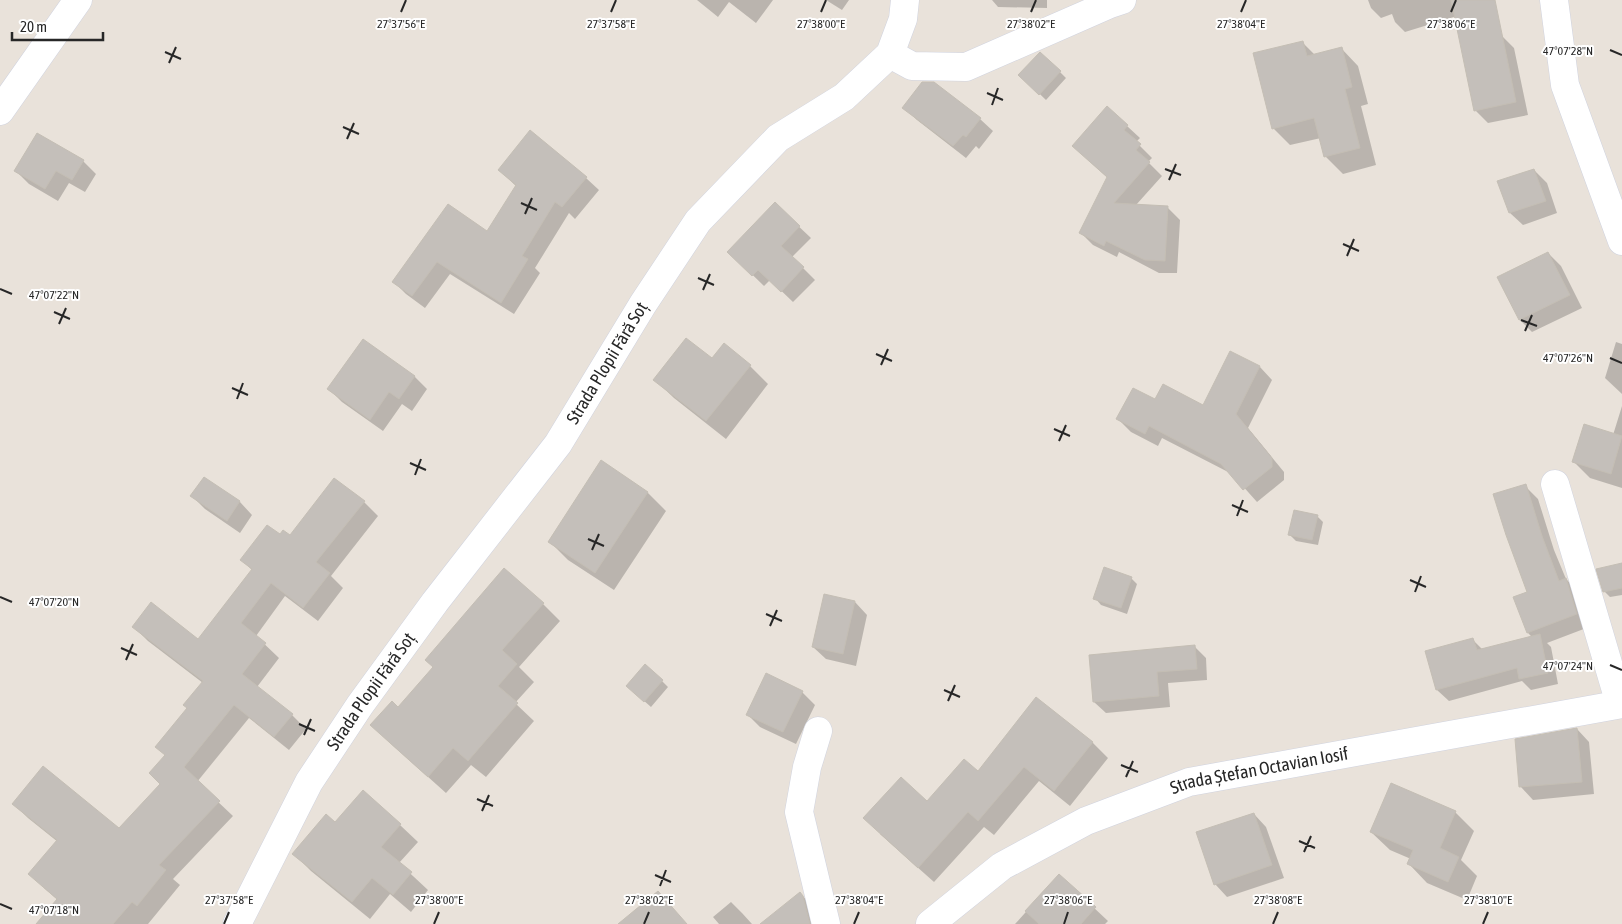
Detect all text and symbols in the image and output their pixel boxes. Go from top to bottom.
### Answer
scale bar [12,10,104,42]
text: 27°37'56"E [377,17,425,31]
text: 27°37'58"E [587,17,635,31]
text: 27°38'00"E [797,17,845,31]
text: 27°38'02"E [1007,17,1055,31]
text: 27°38'04"E [1217,17,1265,31]
text: 27°38'06"E [1427,17,1475,31]
text: 20 m [20,18,47,35]
text: 47°07'28"N [1543,44,1593,58]
text: 47°07'22"N [29,288,79,302]
street label: Strada Plopii Fără Soț [562,298,652,428]
text: 47°07'26"N [1543,351,1593,365]
text: 47°07'20"N [29,595,79,609]
street label: Strada Plopii Fără Soț [322,628,419,754]
text: 47°07'24"N [1543,659,1593,673]
street label: Strada Ștefan Octavian Iosif [1167,742,1350,798]
text: 27°37'58"E [205,893,253,907]
text: 27°38'00"E [415,893,463,907]
text: 27°38'02"E [625,893,673,907]
text: 27°38'04"E [835,893,883,907]
text: 27°38'06"E [1044,893,1092,907]
text: 27°38'08"E [1254,893,1302,907]
text: 27°38'10"E [1464,893,1512,907]
text: 47°07'18"N [29,903,79,917]

